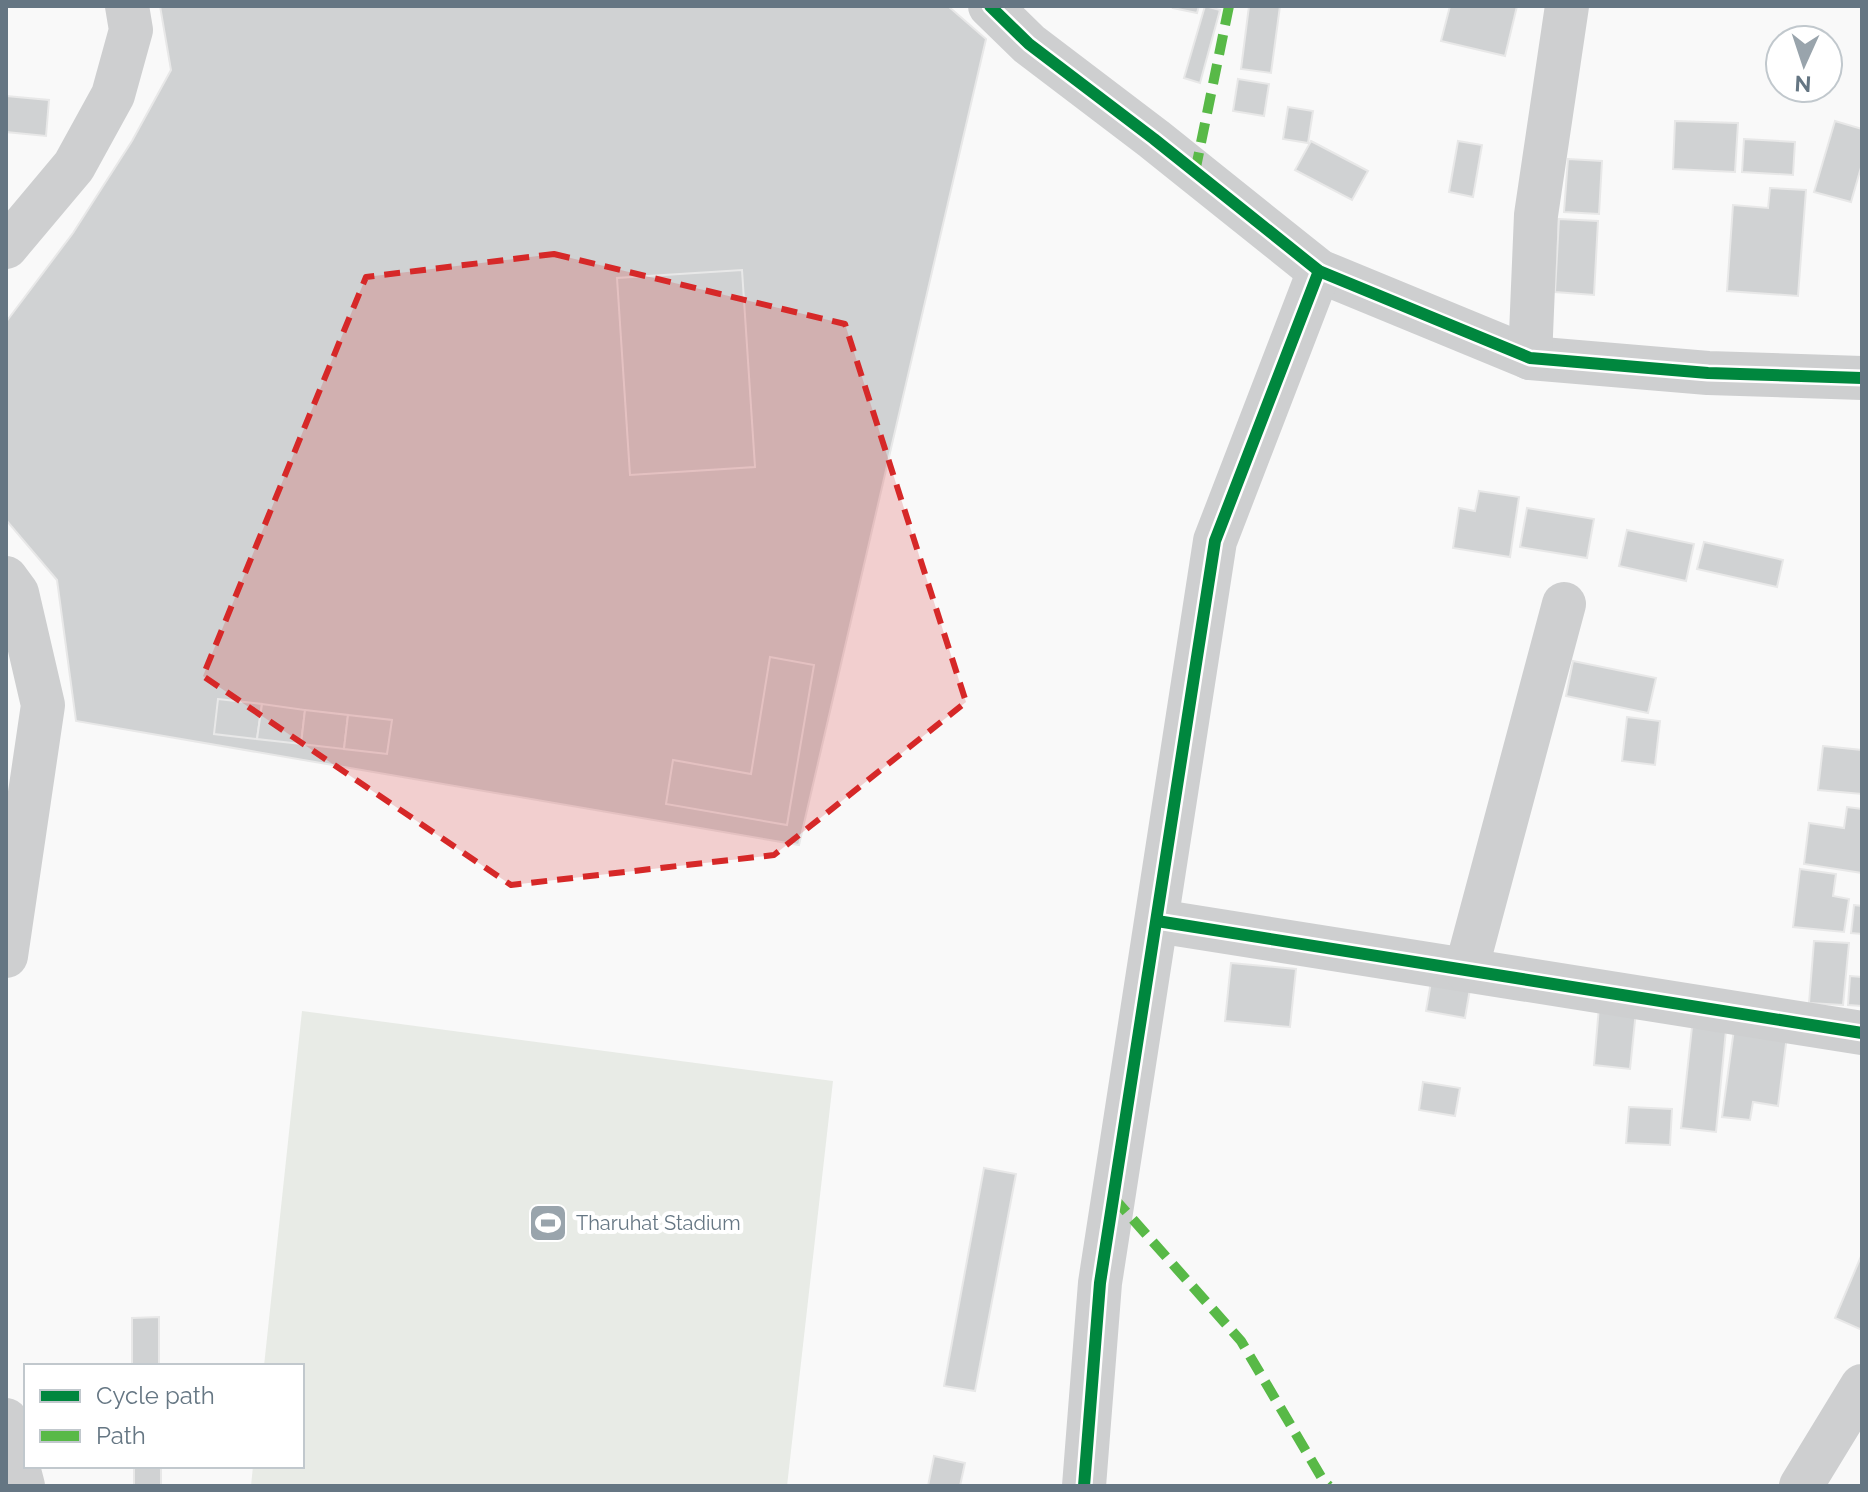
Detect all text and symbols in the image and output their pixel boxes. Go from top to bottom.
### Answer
north arrow [1764,24,1844,104]
text: N [1794,71,1812,97]
sports icon: Tharuhat Stadium [527,1202,569,1244]
place label: Tharuhat Stadium [576,1211,741,1235]
legend [24,1364,304,1468]
text: Cycle path [96,1381,215,1410]
text: Path [96,1421,146,1450]

